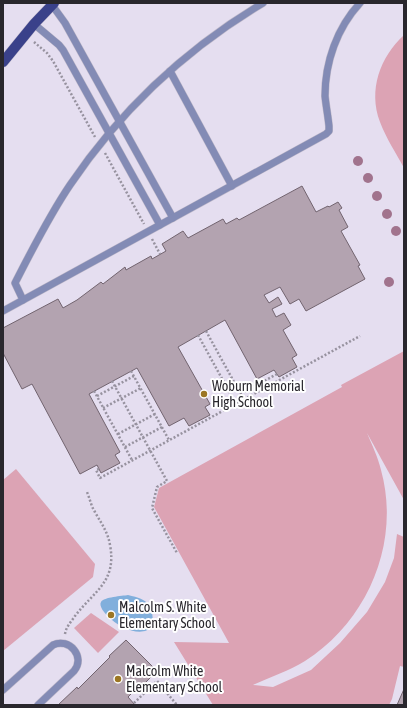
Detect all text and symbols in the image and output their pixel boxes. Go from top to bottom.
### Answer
place label: Woburn Memorial High School [212,378,305,410]
marker: Woburn Memorial High School [199,389,209,399]
place label: Malcolm S. White Elementary School [119,599,215,631]
marker: Malcolm S. White Elementary School [106,610,116,620]
place label: Malcolm White Elementary School [126,663,222,695]
marker: Malcolm White Elementary School [113,674,123,684]

